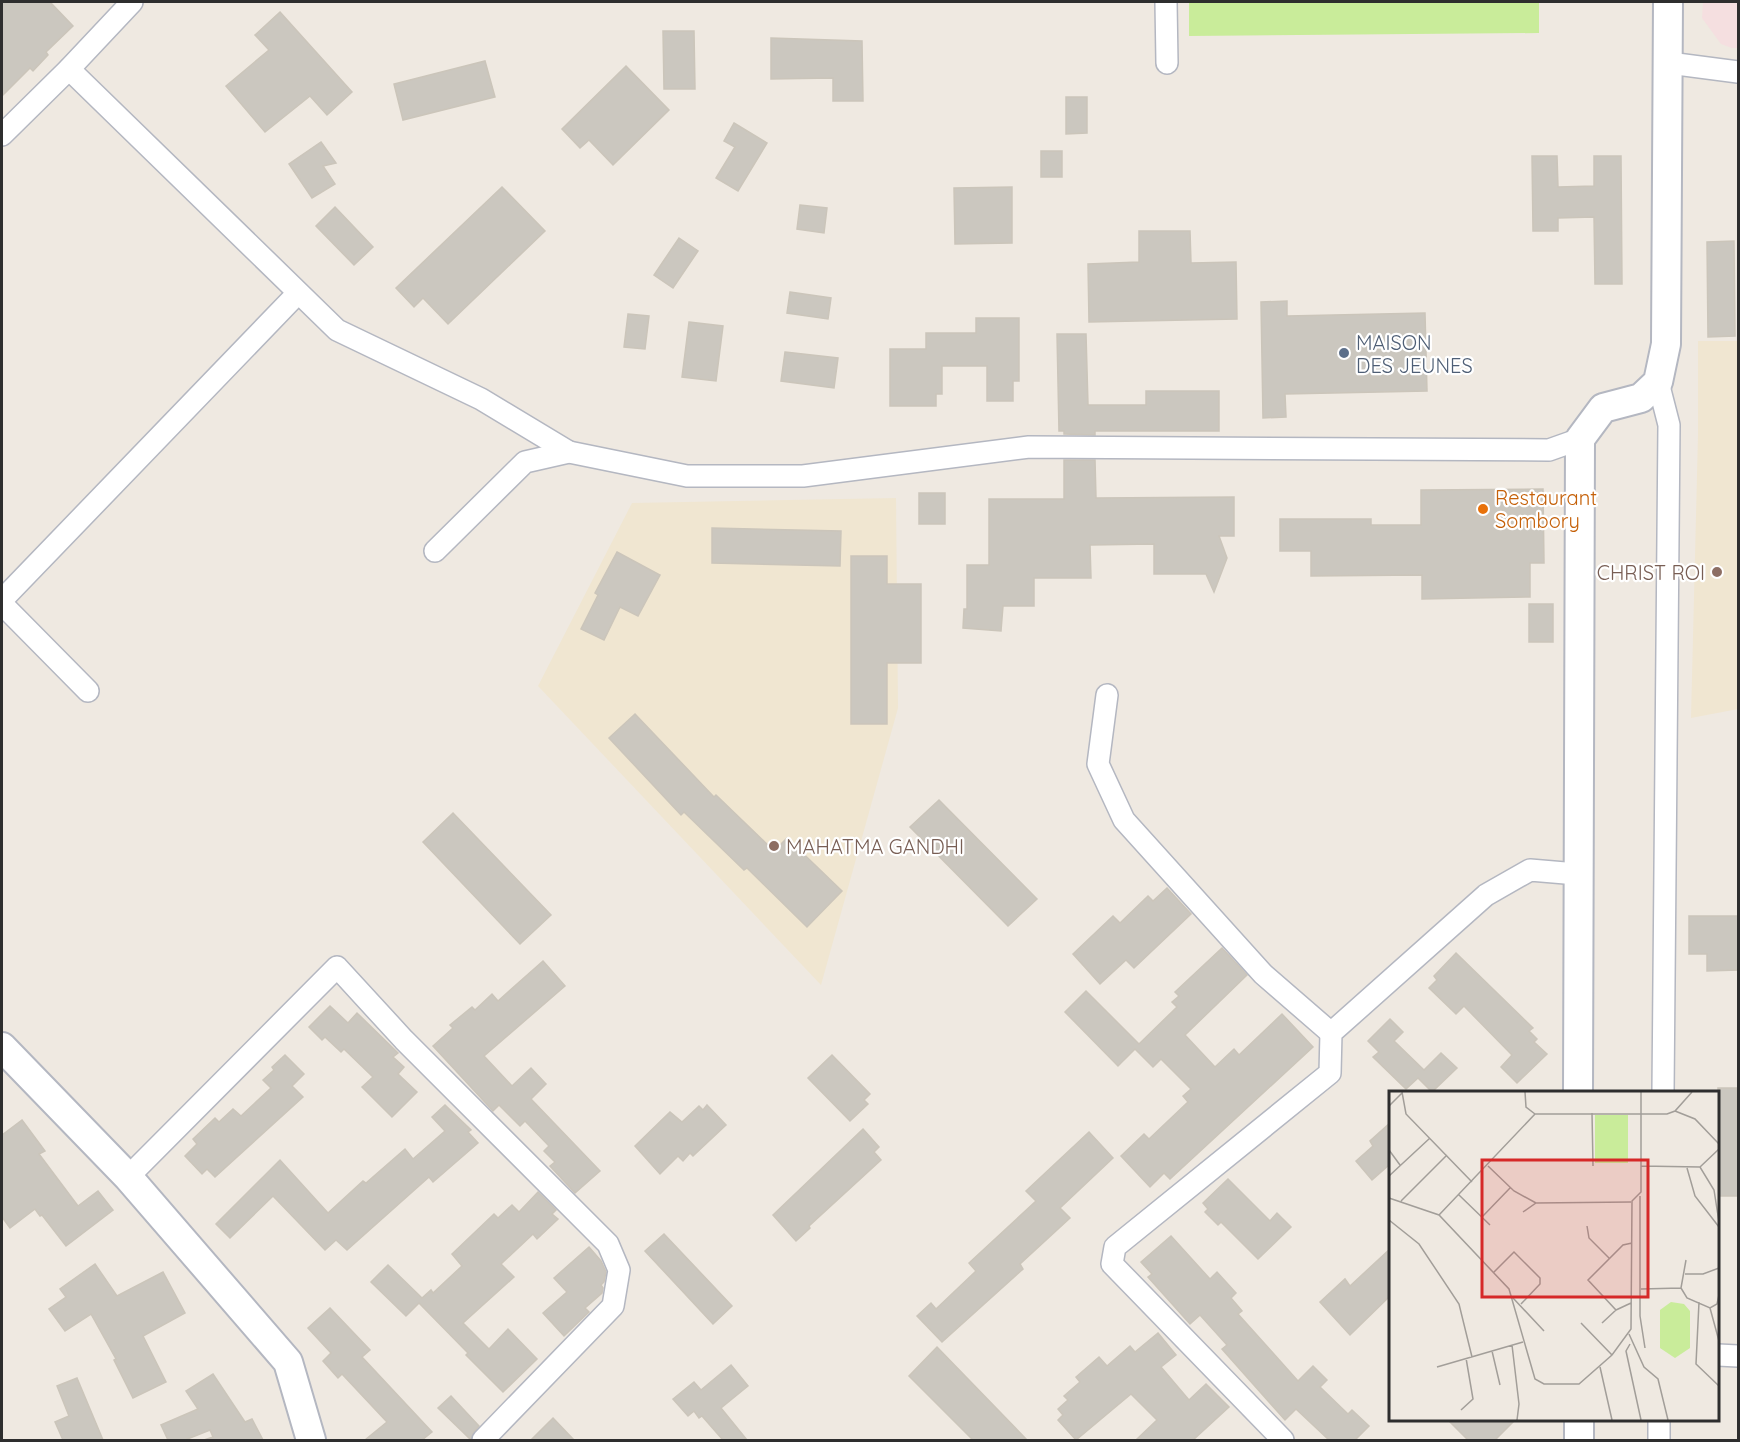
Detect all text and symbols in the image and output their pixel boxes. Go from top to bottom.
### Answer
place label: MAISON DES JEUNES [1356,330,1473,378]
marker: MAISON DES JEUNES [1337,346,1351,360]
place label: Restaurant Sombory [1495,485,1597,533]
marker: Restaurant Sombory [1476,502,1490,516]
place label: CHRIST ROI [1597,560,1705,585]
marker: CHRIST ROI [1710,565,1724,579]
place label: MAHATMA GANDHI [786,834,964,859]
marker: MAHATMA GANDHI [767,839,781,853]
inset map [1389,1091,1719,1421]

